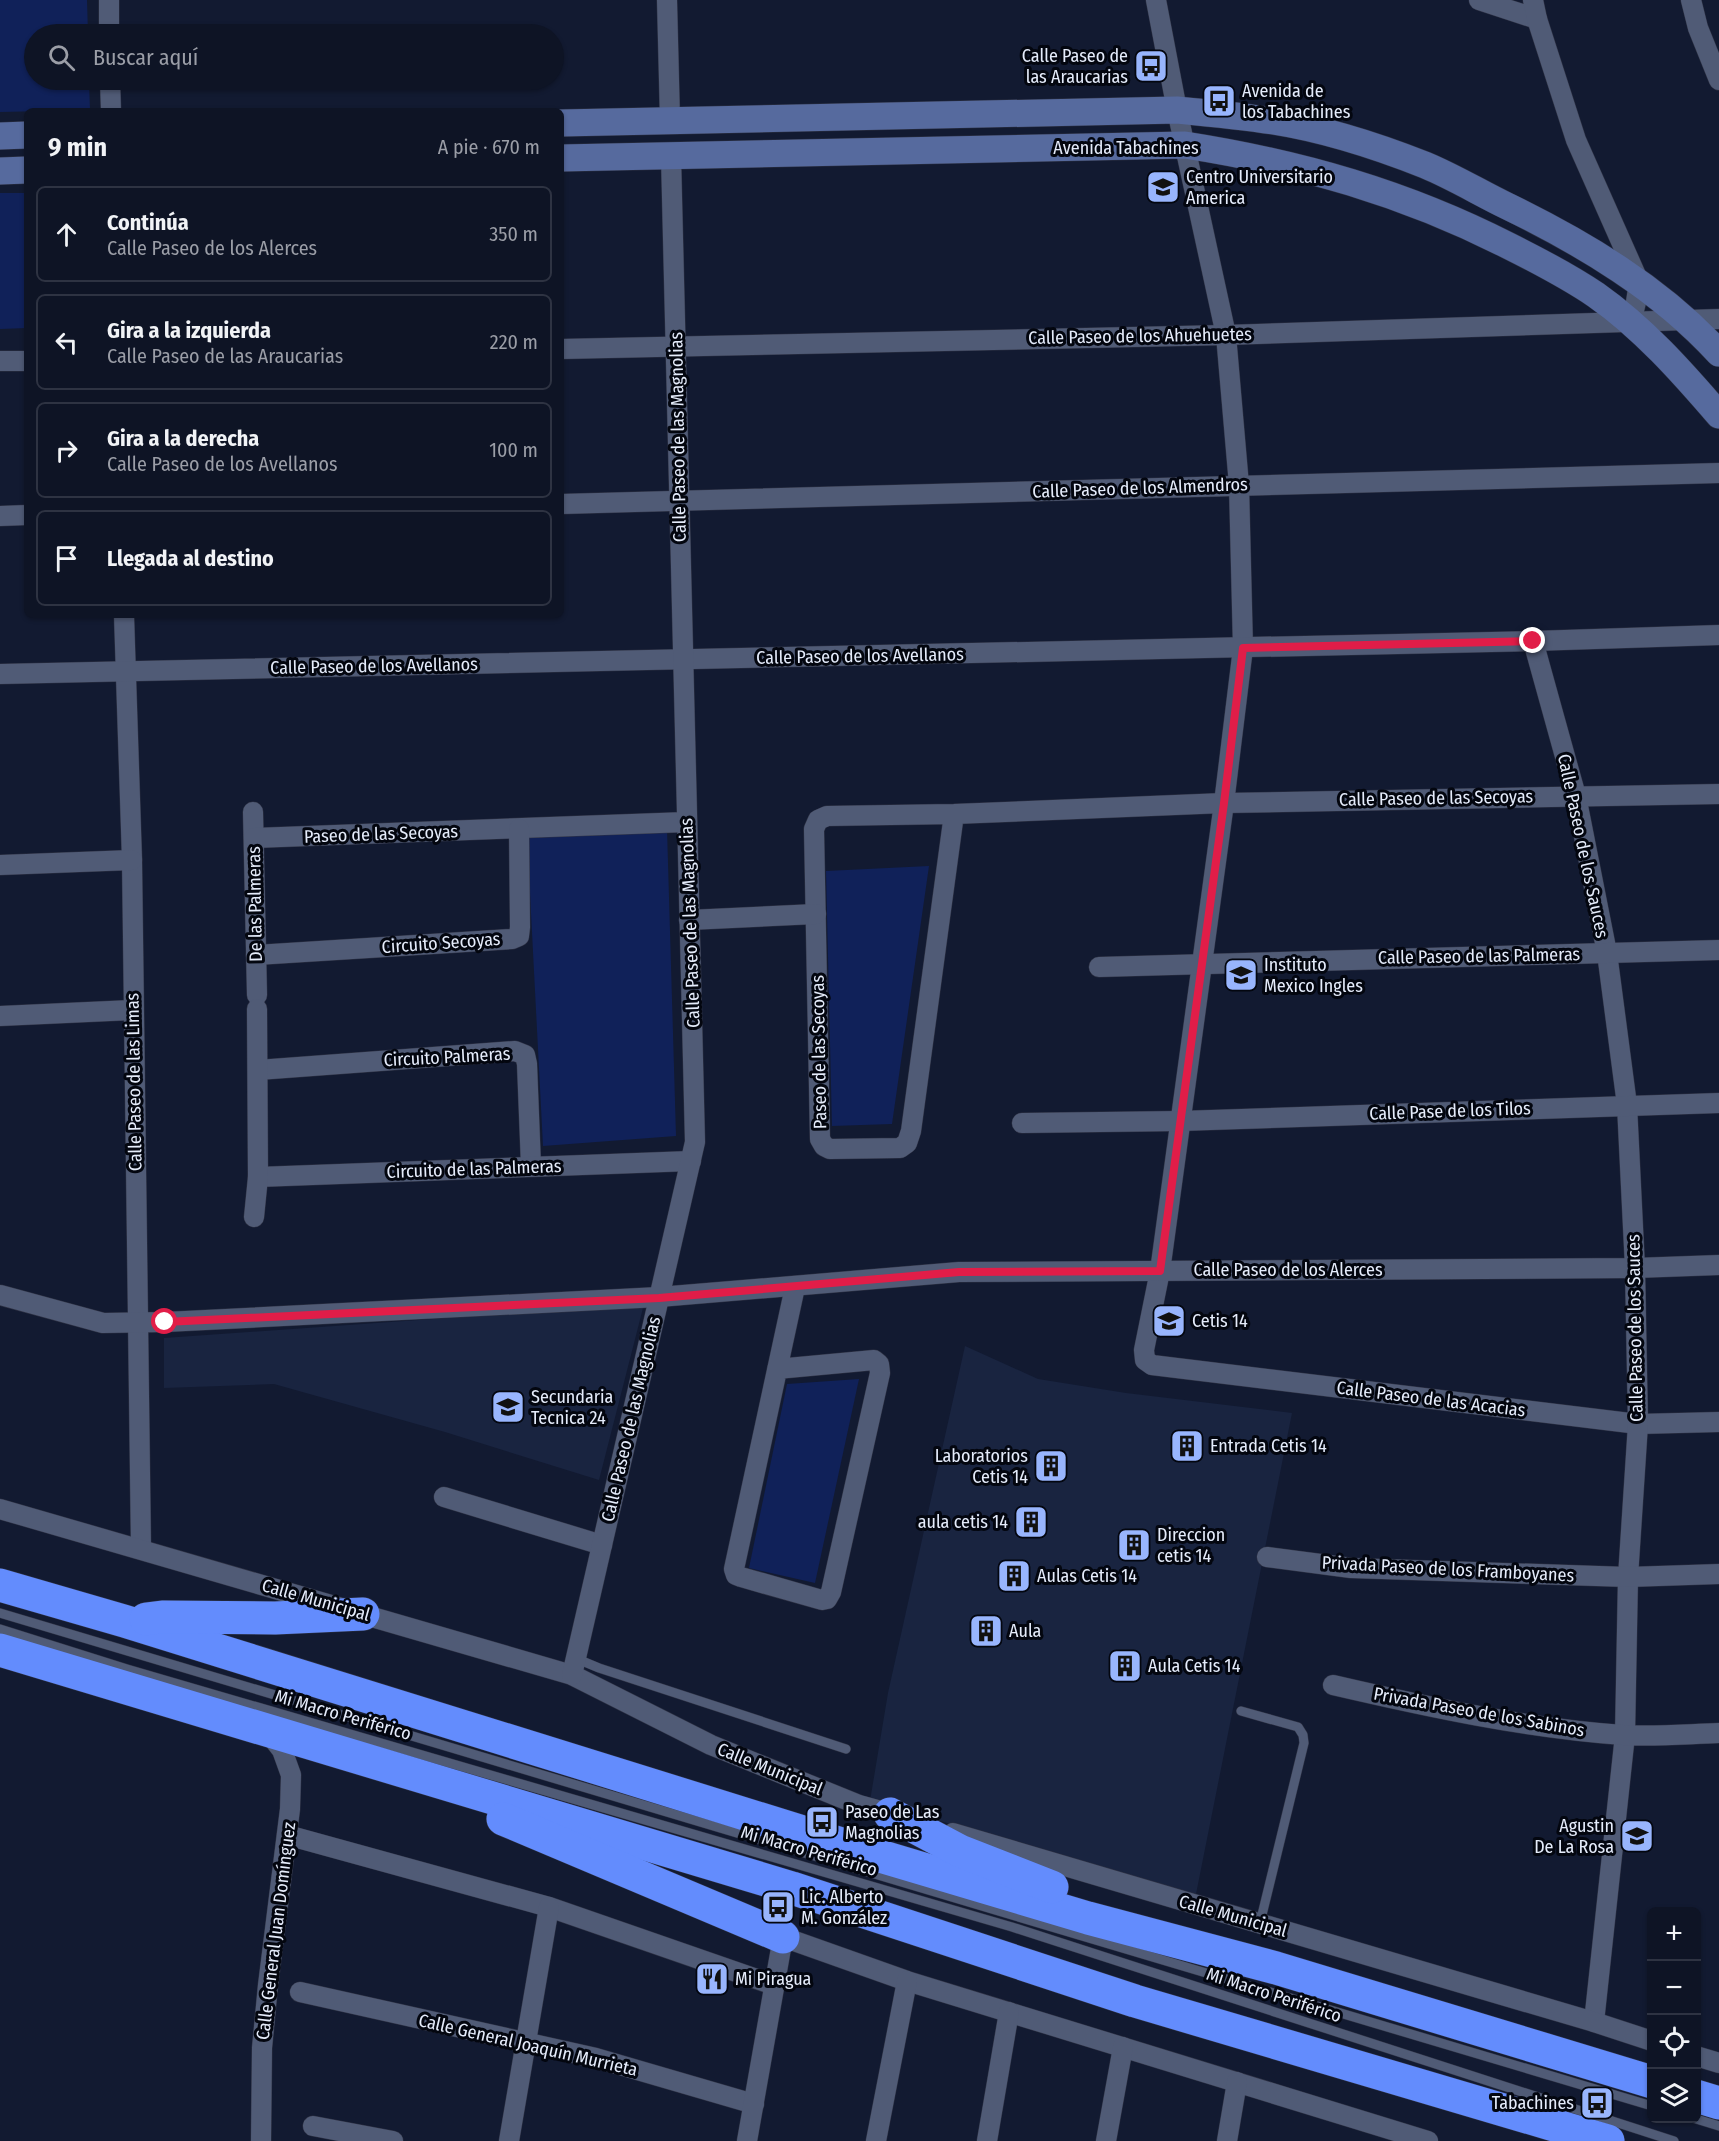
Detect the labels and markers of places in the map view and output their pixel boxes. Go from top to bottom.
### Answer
place label: Calle Paseo de las Araucarias [1022,45,1128,88]
bus stop icon: Calle Paseo de las Araucarias [1133,48,1169,84]
place label: Avenida de los Tabachines [1242,80,1351,123]
bus stop icon: Avenida de los Tabachines [1201,83,1237,119]
place label: Centro Universitario America [1186,166,1333,209]
school or university icon: Centro Universitario America [1145,169,1181,205]
place label: Instituto Mexico Ingles [1264,954,1363,997]
school or university icon: Instituto Mexico Ingles [1223,957,1259,993]
school or university icon: Cetis 14 [1151,1303,1187,1339]
place label: Cetis 14 [1192,1310,1248,1332]
place label: Secundaria Tecnica 24 [531,1386,614,1429]
school or university icon: Secundaria Tecnica 24 [490,1389,526,1425]
building icon: Entrada Cetis 14 [1169,1428,1205,1464]
place label: Entrada Cetis 14 [1210,1435,1327,1457]
place label: Laboratorios Cetis 14 [935,1445,1028,1488]
building icon: Laboratorios Cetis 14 [1033,1448,1069,1484]
building icon: aula cetis 14 [1013,1504,1049,1540]
place label: aula cetis 14 [918,1511,1008,1533]
place label: Direccion cetis 14 [1157,1524,1225,1567]
building icon: Direccion cetis 14 [1116,1527,1152,1563]
building icon: Aulas Cetis 14 [996,1558,1032,1594]
place label: Aulas Cetis 14 [1037,1565,1137,1587]
building icon: Aula [968,1613,1004,1649]
place label: Aula [1009,1620,1042,1642]
building icon: Aula Cetis 14 [1107,1648,1143,1684]
place label: Aula Cetis 14 [1148,1655,1241,1677]
place label: Paseo de Las Magnolias [845,1801,940,1844]
bus stop icon: Paseo de Las Magnolias [804,1804,840,1840]
place label: Agustin De La Rosa [1534,1815,1614,1858]
school or university icon: Agustin De La Rosa [1619,1818,1655,1854]
place label: Lic. Alberto M. González [801,1886,887,1929]
bus stop icon: Lic. Alberto M. González [760,1889,796,1925]
restaurant icon: Mi Piragua [694,1961,730,1997]
place label: Mi Piragua [735,1968,812,1990]
bus stop icon: Tabachines [1579,2085,1615,2121]
place label: Tabachines [1492,2092,1574,2114]

